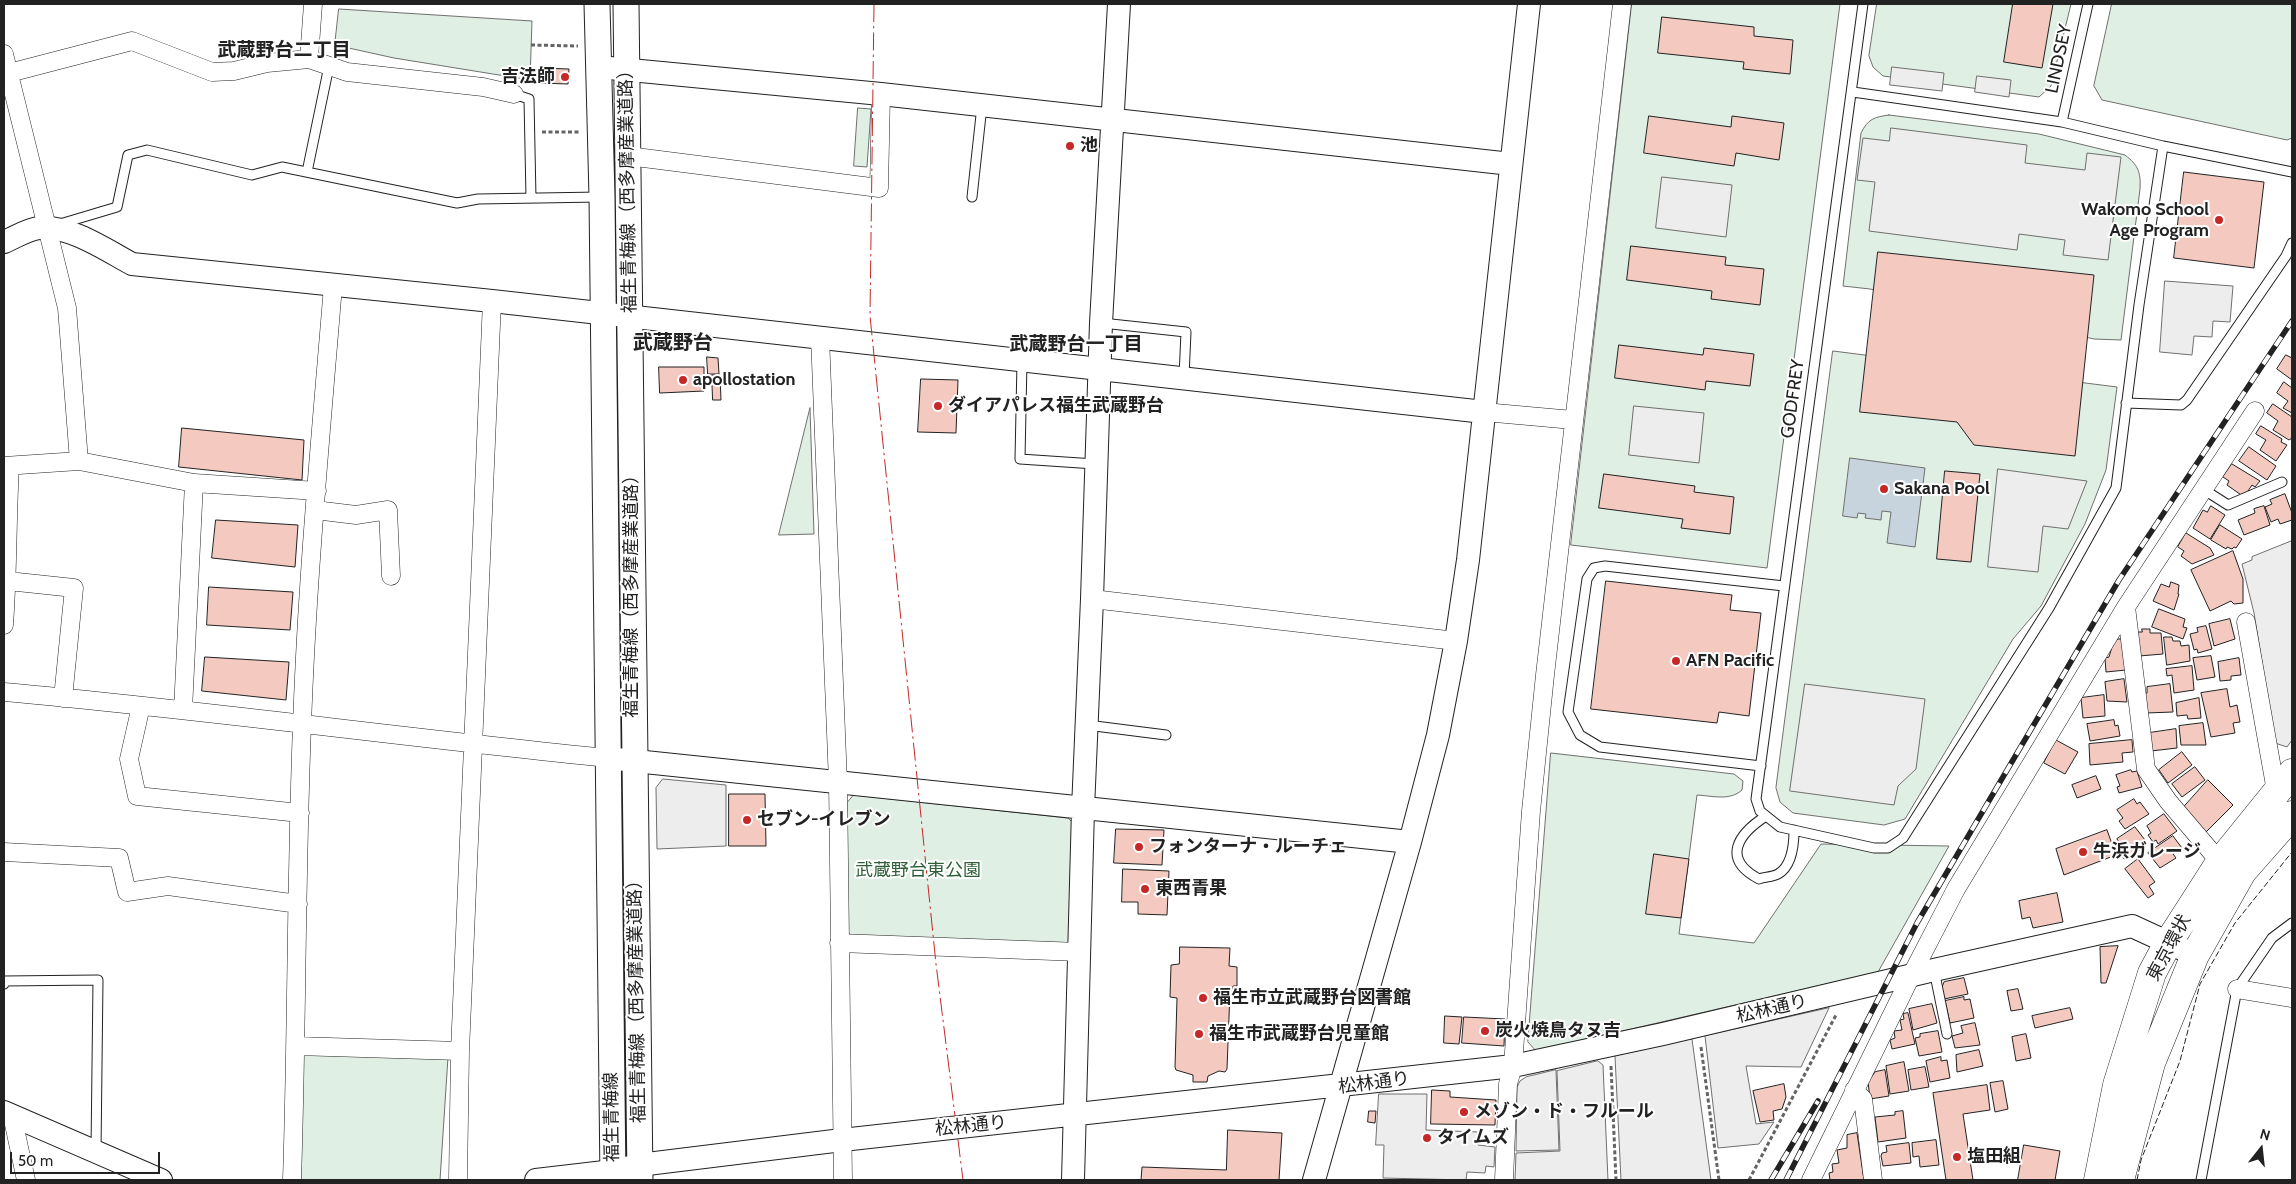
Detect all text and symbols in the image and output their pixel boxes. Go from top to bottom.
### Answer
street label: LINDSEY [2041,22,2077,96]
district label: 武蔵野台二丁目 [218,39,350,61]
street label: 福生青梅線（西多摩産業道路） [615,61,641,313]
place label: 吉法師 [501,66,555,88]
marker: 吉法師 [559,71,571,83]
place label: 池 [1080,135,1098,157]
marker: 池 [1064,140,1076,152]
place label: Wakomo School Age Program [2081,199,2209,242]
marker: Wakomo School Age Program [2213,214,2225,226]
district label: 武蔵野台 [633,331,713,355]
district label: 武蔵野台一丁目 [1010,333,1142,355]
street label: GODFREY [1777,358,1809,440]
place label: apollostation [693,369,795,391]
marker: apollostation [677,374,689,386]
place label: ダイアパレス福生武蔵野台 [948,395,1164,417]
marker: ダイアパレス福生武蔵野台 [932,400,944,412]
street label: 福生青梅線（西多摩産業道路） [621,466,643,718]
place label: Sakana Pool [1894,478,1990,500]
marker: Sakana Pool [1878,483,1890,495]
place label: AFN Pacific [1686,650,1774,672]
marker: AFN Pacific [1670,655,1682,667]
place label: セブン-イレブン [757,809,891,831]
marker: セブン-イレブン [741,814,753,826]
place label: フォンターナ・ルーチェ [1149,836,1347,858]
marker: フォンターナ・ルーチェ [1133,841,1145,853]
place label: 牛浜ガレージ [2093,841,2201,863]
marker: 牛浜ガレージ [2077,846,2089,858]
park label: 武蔵野台東公園 [855,860,981,882]
street label: 福生青梅線（西多摩産業道路） [624,871,650,1123]
place label: 東西青果 [1155,878,1227,900]
marker: 東西青果 [1139,883,1151,895]
street label: 東京環状 [2143,911,2195,985]
place label: 福生市立武蔵野台図書館 [1213,987,1411,1009]
street label: 松林通り [1734,990,1810,1028]
marker: 福生市立武蔵野台図書館 [1197,992,1209,1004]
place label: 炭火焼鳥タヌ吉 [1495,1020,1621,1042]
place label: 福生市武蔵野台児童館 [1209,1023,1389,1045]
marker: 炭火焼鳥タヌ吉 [1479,1025,1491,1037]
marker: 福生市武蔵野台児童館 [1193,1028,1205,1040]
street label: 松林通り [1337,1068,1411,1098]
street label: 福生青梅線 [600,1072,624,1162]
place label: メゾン・ド・フルール [1474,1101,1654,1123]
marker: メゾン・ド・フルール [1458,1106,1470,1118]
street label: 松林通り [934,1111,1008,1141]
north arrow [2236,1124,2286,1174]
text: N [2258,1125,2272,1145]
place label: タイムズ [1437,1127,1509,1149]
marker: タイムズ [1421,1132,1433,1144]
scale bar [12,1142,162,1174]
place label: 塩田組 [1967,1146,2021,1168]
marker: 塩田組 [1951,1151,1963,1163]
text: 50 m [18,1152,53,1170]

